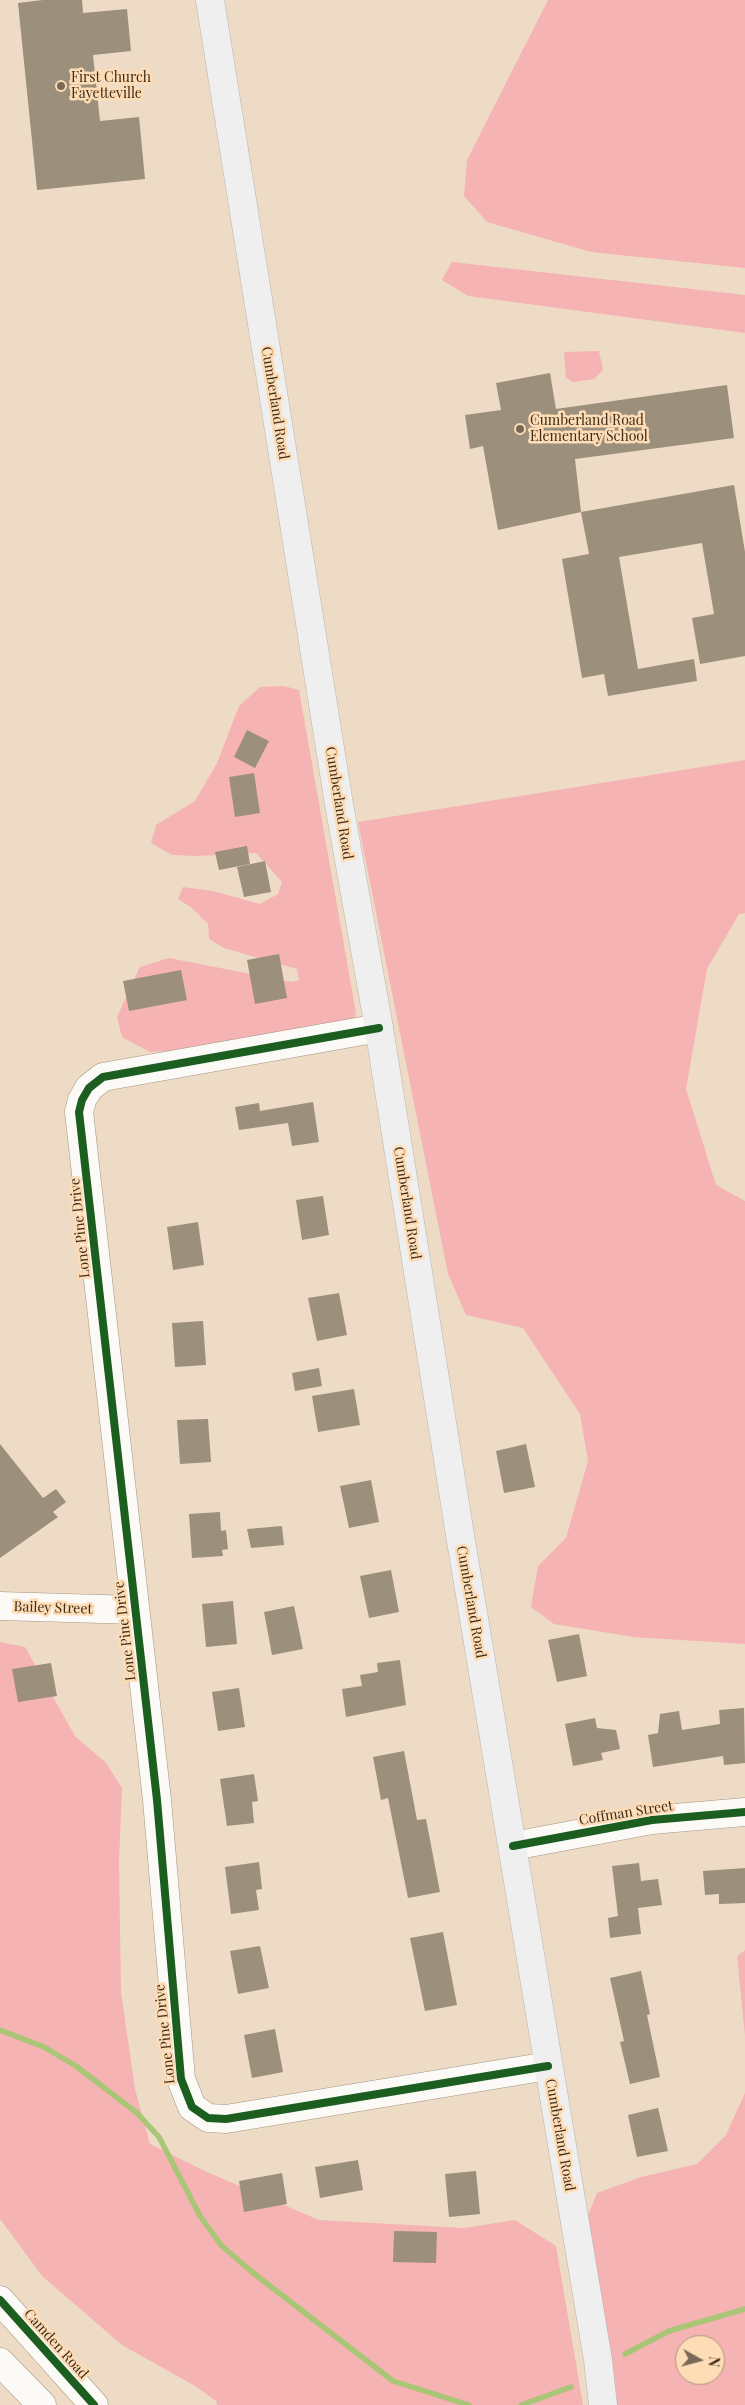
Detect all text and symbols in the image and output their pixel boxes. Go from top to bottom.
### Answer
place label: First Church Fayetteville [71,70,151,102]
marker: First Church Fayetteville [55,80,67,92]
street label: Cumberland Road [258,345,292,461]
place label: Cumberland Road Elementary School [530,413,648,446]
marker: Cumberland Road Elementary School [514,423,526,435]
street label: Cumberland Road [322,745,356,861]
street label: Cumberland Road [390,1145,424,1261]
street label: Lone Pine Drive [66,1177,94,1279]
street label: Cumberland Road [453,1544,489,1660]
street label: Lone Pine Drive [111,1580,139,1682]
street label: Bailey Street [13,1598,93,1618]
street label: Coffman Street [578,1797,674,1829]
street label: Lone Pine Drive [151,1983,179,2085]
street label: Cumberland Road [542,2077,578,2193]
street label: Camden Road [20,2306,92,2382]
north arrow [675,2335,725,2385]
text: N [704,2356,724,2368]

